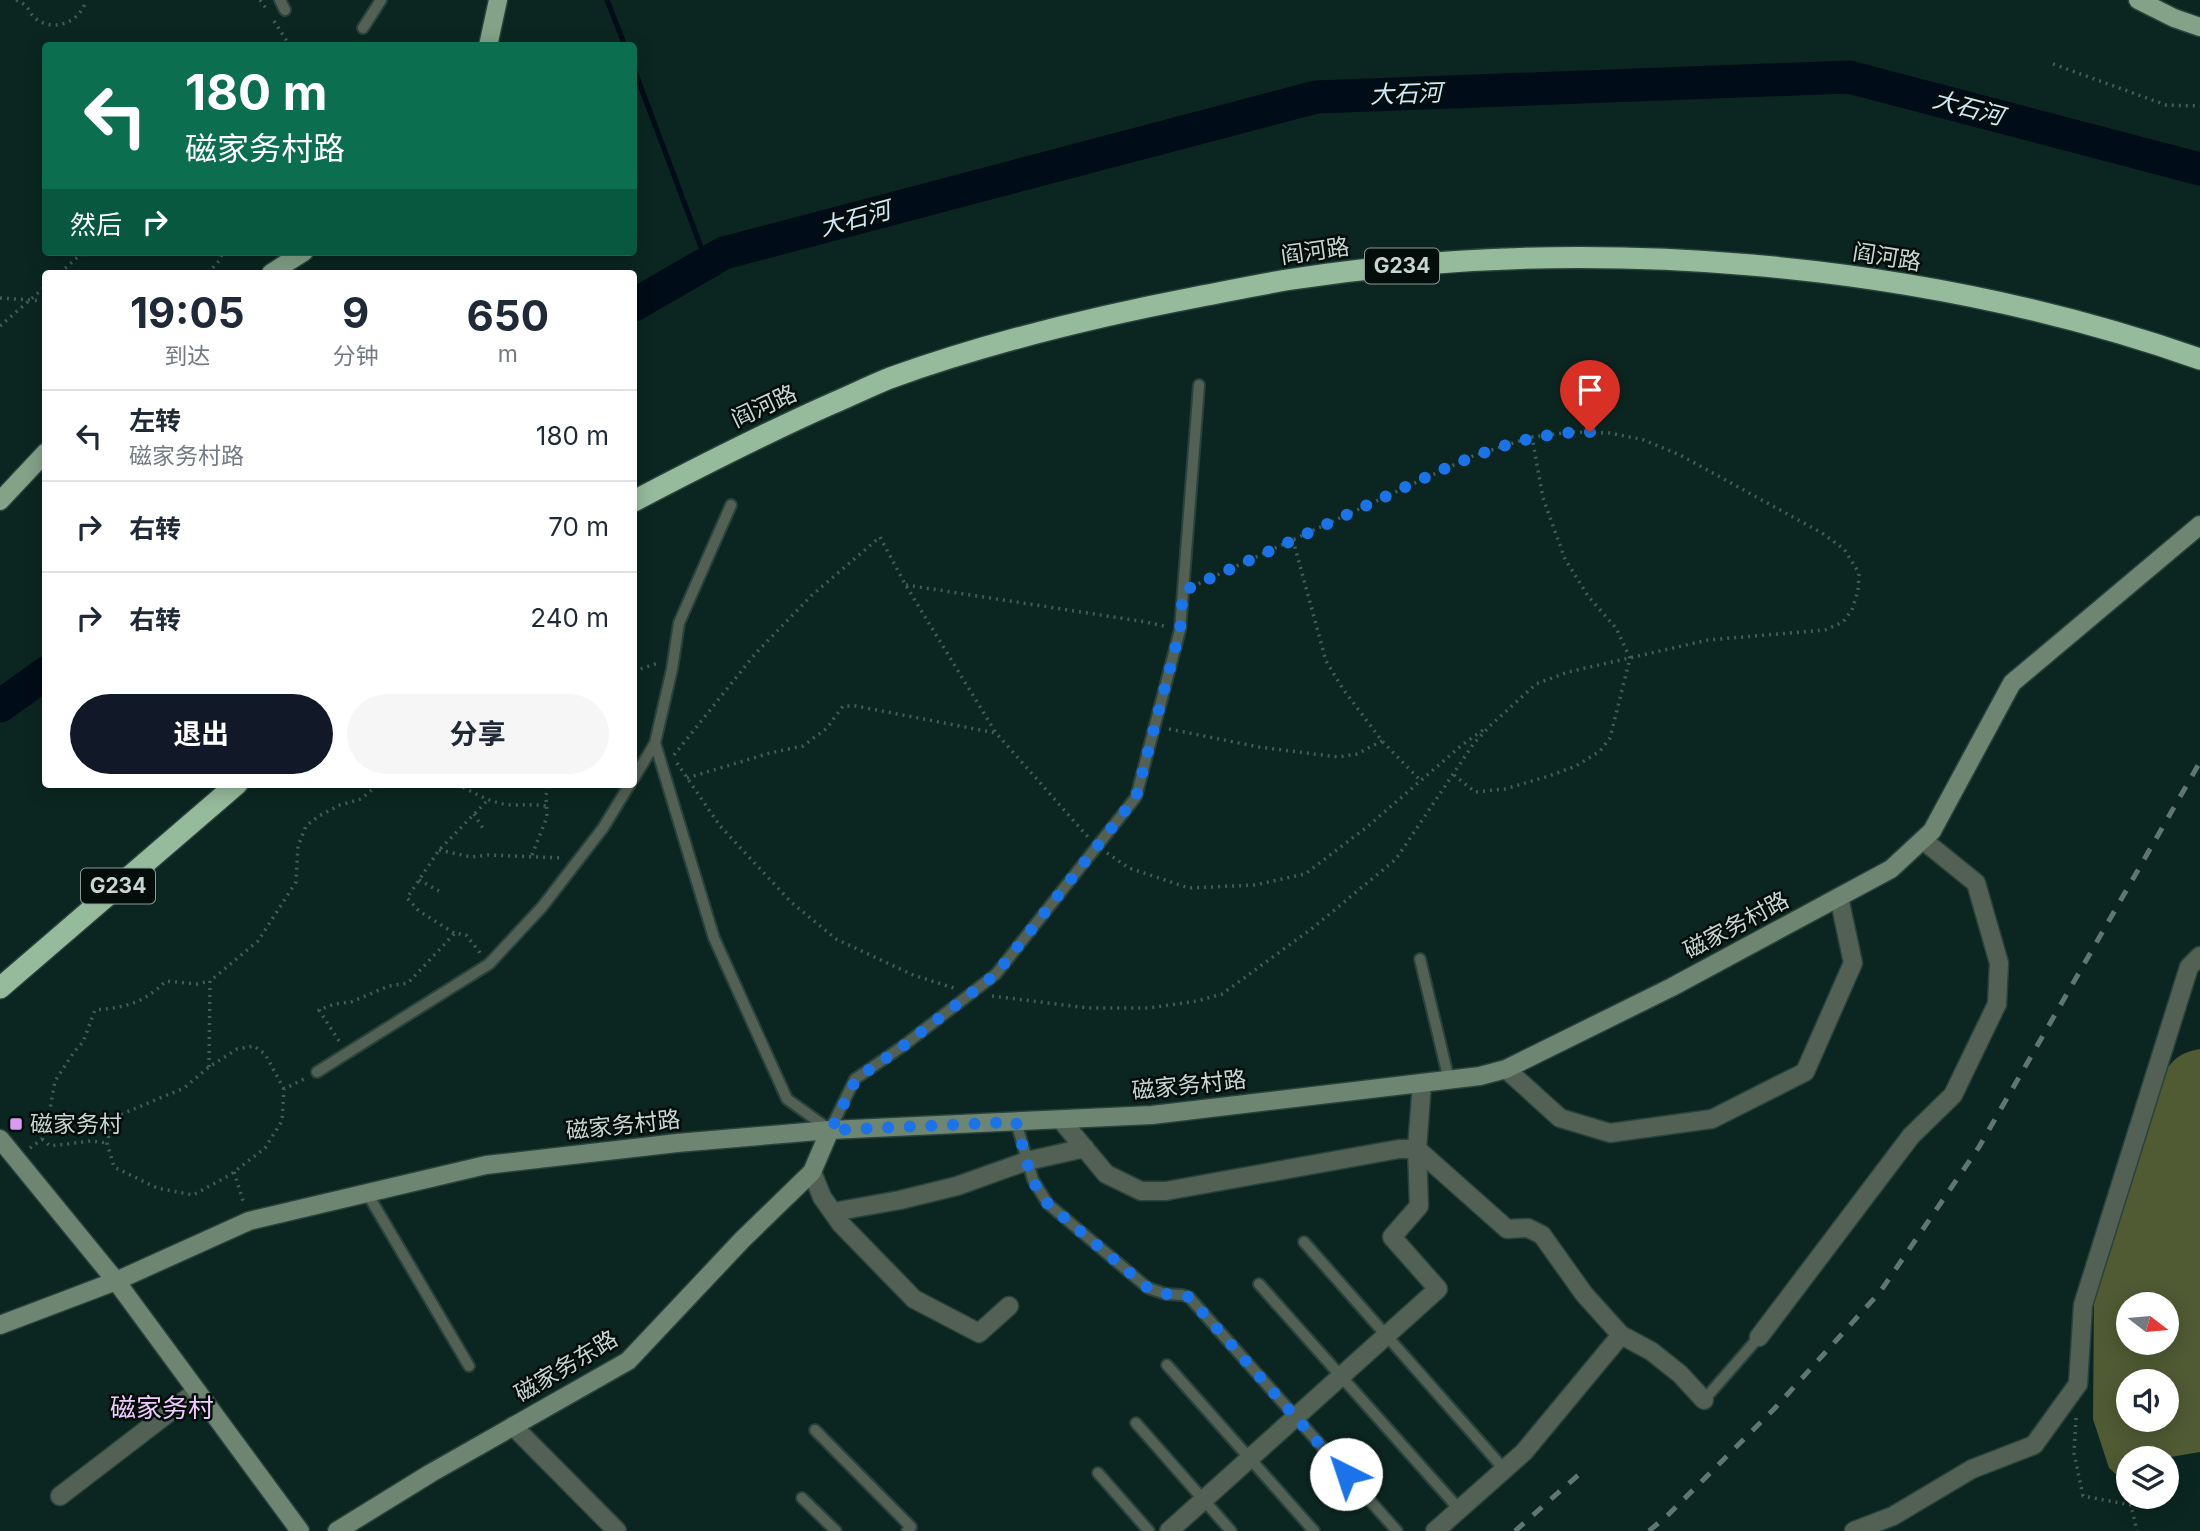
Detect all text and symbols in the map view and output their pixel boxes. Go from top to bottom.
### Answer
text: 180 m [185,63,327,122]
icon: left [70,70,161,161]
water label: 大石河 [1369,78,1446,109]
water label: 大石河 [1930,84,2011,132]
text: 磁家务村路 [185,129,345,168]
water label: 大石河 [816,194,897,242]
icon: right [136,203,174,241]
text: 然后 [70,209,122,240]
street label: 阎河路 [1279,232,1351,270]
street label: 阎河路 [1851,238,1923,276]
road number: G234 [1365,248,1439,284]
text: 19:05 [130,287,245,338]
text: 9 [342,287,369,338]
text: 650 [467,290,549,341]
text: m [498,340,518,368]
text: 到达 [164,342,210,370]
text: 分钟 [333,342,379,370]
pin [1560,360,1620,432]
icon: arrive [1571,371,1609,409]
street label: 阎河路 [727,379,801,433]
text: 左转 [129,405,181,436]
icon: left [70,417,108,455]
text: 180 m [536,420,609,451]
text: 磁家务村路 [129,442,244,470]
icon: right [70,508,108,546]
text: 70 m [548,511,609,542]
text: 右转 [129,513,181,544]
icon: right [70,599,108,637]
text: 240 m [530,602,609,633]
text: 右转 [129,604,181,635]
button: 退出 [70,694,333,774]
button: 分享 [347,694,609,774]
road number: G234 [81,868,155,903]
street label: 磁家务村路 [1679,886,1793,964]
street label: 磁家务村路 [1130,1065,1248,1105]
street label: 磁家务村路 [564,1105,682,1145]
place label: 磁家务村 [30,1110,122,1138]
marker: 磁家务村 [8,1116,24,1132]
north arrow [2116,1292,2179,1354]
map controls [2116,1292,2179,1509]
street label: 磁家务东路 [510,1324,622,1408]
button: sound [2116,1369,2179,1432]
district label: 磁家务村 [110,1392,214,1423]
position arrow [1309,1437,1383,1511]
button: layers [2116,1446,2179,1509]

